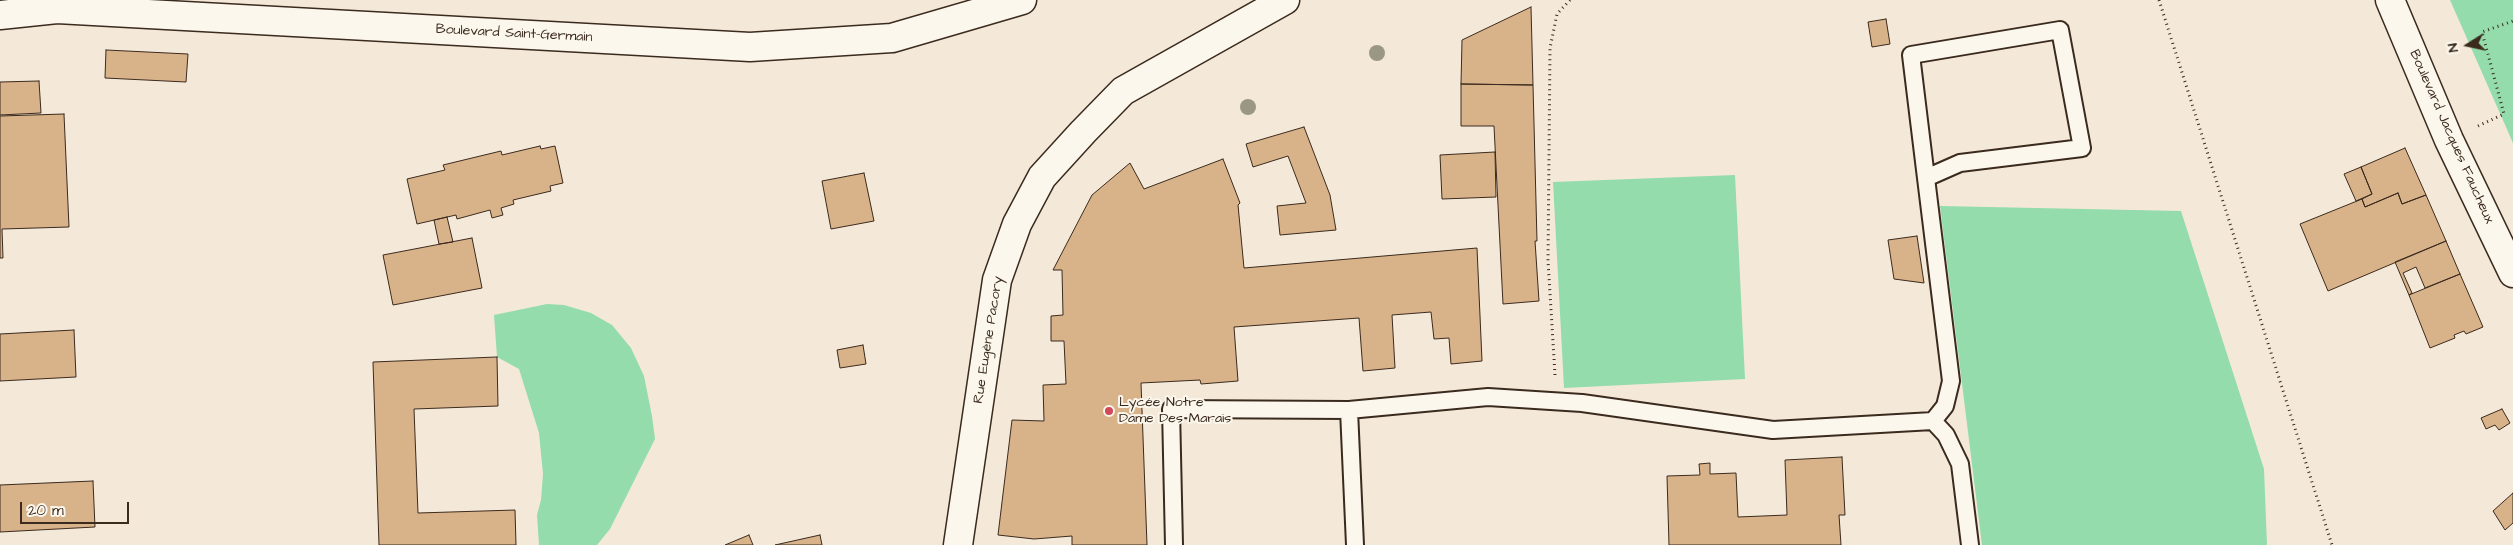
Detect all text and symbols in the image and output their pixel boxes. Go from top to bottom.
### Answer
north arrow [2443,20,2493,70]
street label: Boulevard Saint-Germain [435,22,593,46]
text: N [2443,42,2464,54]
street label: Boulevard Jacques Faucheux [2405,47,2497,227]
street label: Rue Eugène Pacory [971,275,1007,405]
place label: Lycée Notre Dame Des Marais [1119,395,1231,428]
marker: Lycée Notre Dame Des Marais [1103,405,1115,417]
scale bar [22,492,131,524]
text: 20 m [28,500,64,521]

